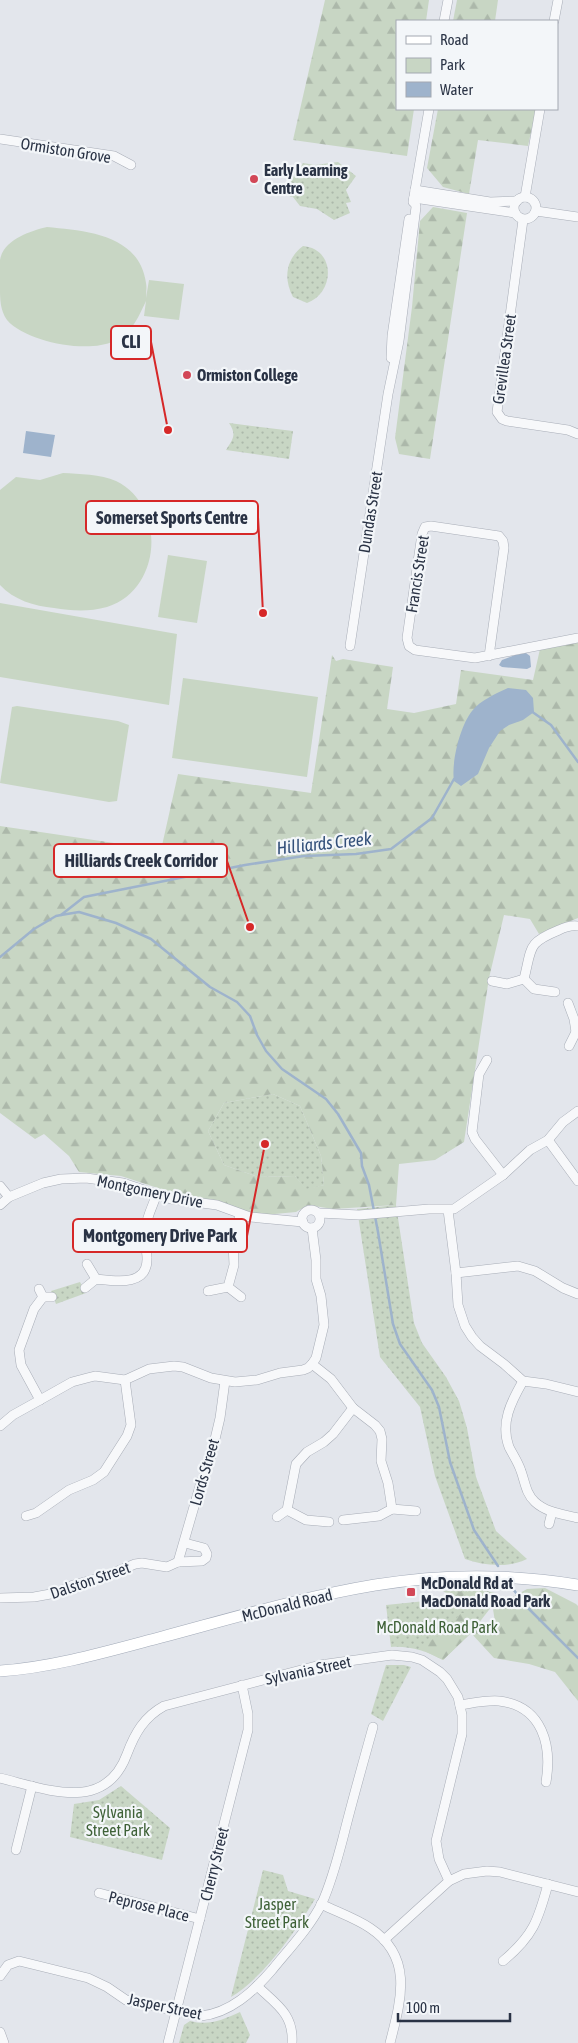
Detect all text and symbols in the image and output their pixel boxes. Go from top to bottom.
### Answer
legend [396,20,558,110]
text: Road [440,31,469,48]
text: Park [440,56,465,73]
text: Water [440,81,473,98]
street label: Ormiston Grove [20,134,112,166]
place label: Early Learning Centre [264,161,348,197]
marker: Early Learning Centre [248,173,260,185]
street label: Grevillea Street [489,312,519,405]
callout: CLI [111,326,151,359]
text: CLI [121,331,141,352]
place label: Ormiston College [197,366,298,384]
marker: Ormiston College [181,369,193,381]
street label: Dundas Street [355,470,385,554]
callout: Somerset Sports Centre [86,501,258,534]
text: Somerset Sports Centre [96,507,248,528]
street label: Francis Street [402,534,432,614]
water label: Hilliards Creek [275,827,374,858]
callout: Hilliards Creek Corridor [54,844,227,877]
text: Hilliards Creek Corridor [65,850,218,871]
street label: Montgomery Drive [95,1171,205,1212]
callout: Montgomery Drive Park [73,1219,247,1252]
text: Montgomery Drive Park [83,1225,238,1246]
street label: Lords Street [186,1436,222,1508]
street label: Dalston Street [48,1558,133,1602]
place label: McDonald Rd at MacDonald Road Park [421,1574,551,1610]
street label: McDonald Road [240,1585,334,1625]
marker: McDonald Rd at MacDonald Road Park [405,1586,417,1598]
park label: McDonald Road Park [376,1618,498,1636]
street label: Sylvania Street [263,1652,353,1689]
park label: Sylvania Street Park [86,1803,150,1839]
street label: Cherry Street [196,1825,233,1903]
street label: Peprose Place [107,1887,191,1926]
park label: Jasper Street Park [245,1895,309,1931]
street label: Jasper Street [126,1989,204,2024]
scale bar [398,1990,510,2022]
text: 100 m [406,1999,440,2016]

